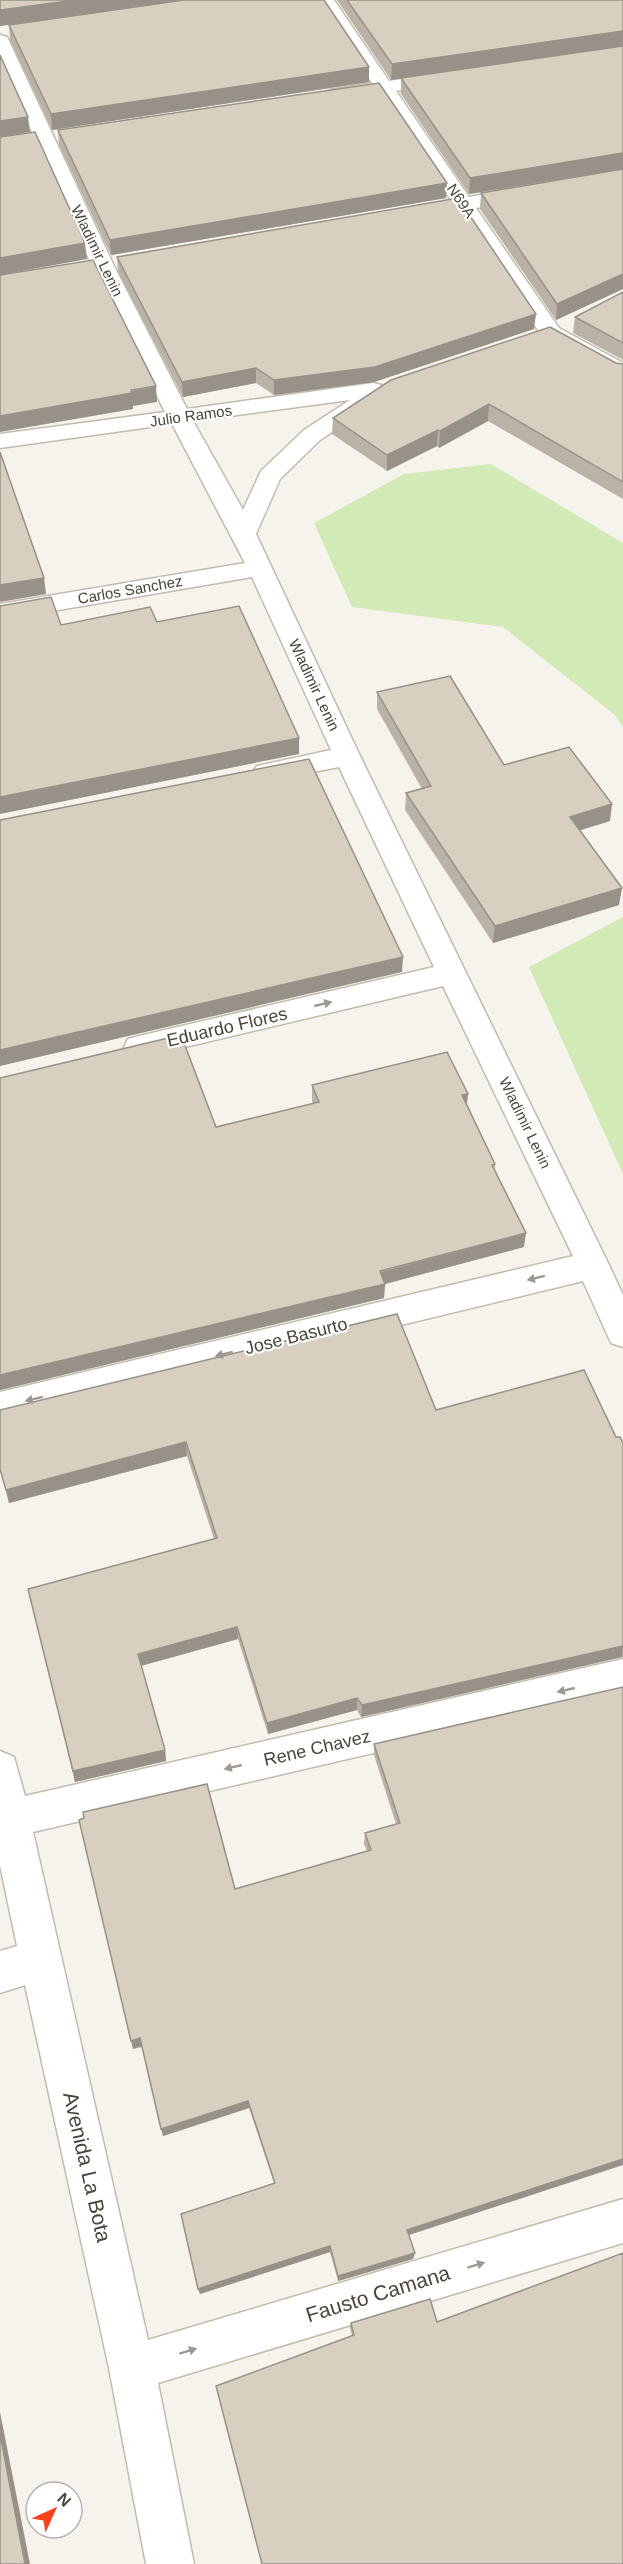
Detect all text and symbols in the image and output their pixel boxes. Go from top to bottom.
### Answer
street label: N69A [444,180,479,221]
street label: Wladimir Lenin [68,202,127,299]
street label: Julio Ramos [149,401,233,430]
street label: Carlos Sanchez [76,572,184,607]
street label: Wladimir Lenin [286,636,343,733]
one-way arrow [313,999,332,1008]
street label: Eduardo Flores [165,1003,289,1051]
street label: Wladimir Lenin [496,1074,555,1171]
one-way arrow [527,1274,545,1284]
street label: Jose Basurto [243,1314,349,1358]
one-way arrow [215,1349,233,1359]
one-way arrow [25,1395,44,1405]
one-way arrow [557,1686,575,1696]
street label: Rene Chavez [262,1726,372,1770]
one-way arrow [223,1763,242,1772]
street label: Avenida La Bota [59,2089,116,2245]
one-way arrow [467,2260,485,2269]
street label: Fausto Camana [303,2261,453,2326]
one-way arrow [179,2346,197,2355]
north arrow [24,2480,84,2540]
text: N [54,2490,74,2510]

